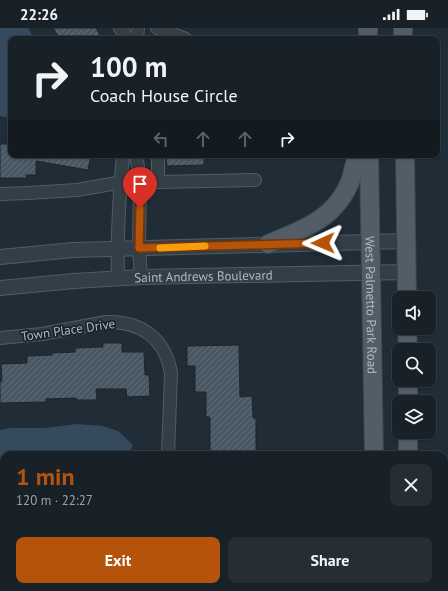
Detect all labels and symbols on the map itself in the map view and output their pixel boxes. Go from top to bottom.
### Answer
pin [123,167,157,208]
position arrow [302,222,344,264]
street label: West Palmetto Park Road [362,236,381,374]
street label: Saint Andrews Boulevard [134,266,273,286]
street label: Town Place Drive [20,315,116,345]

